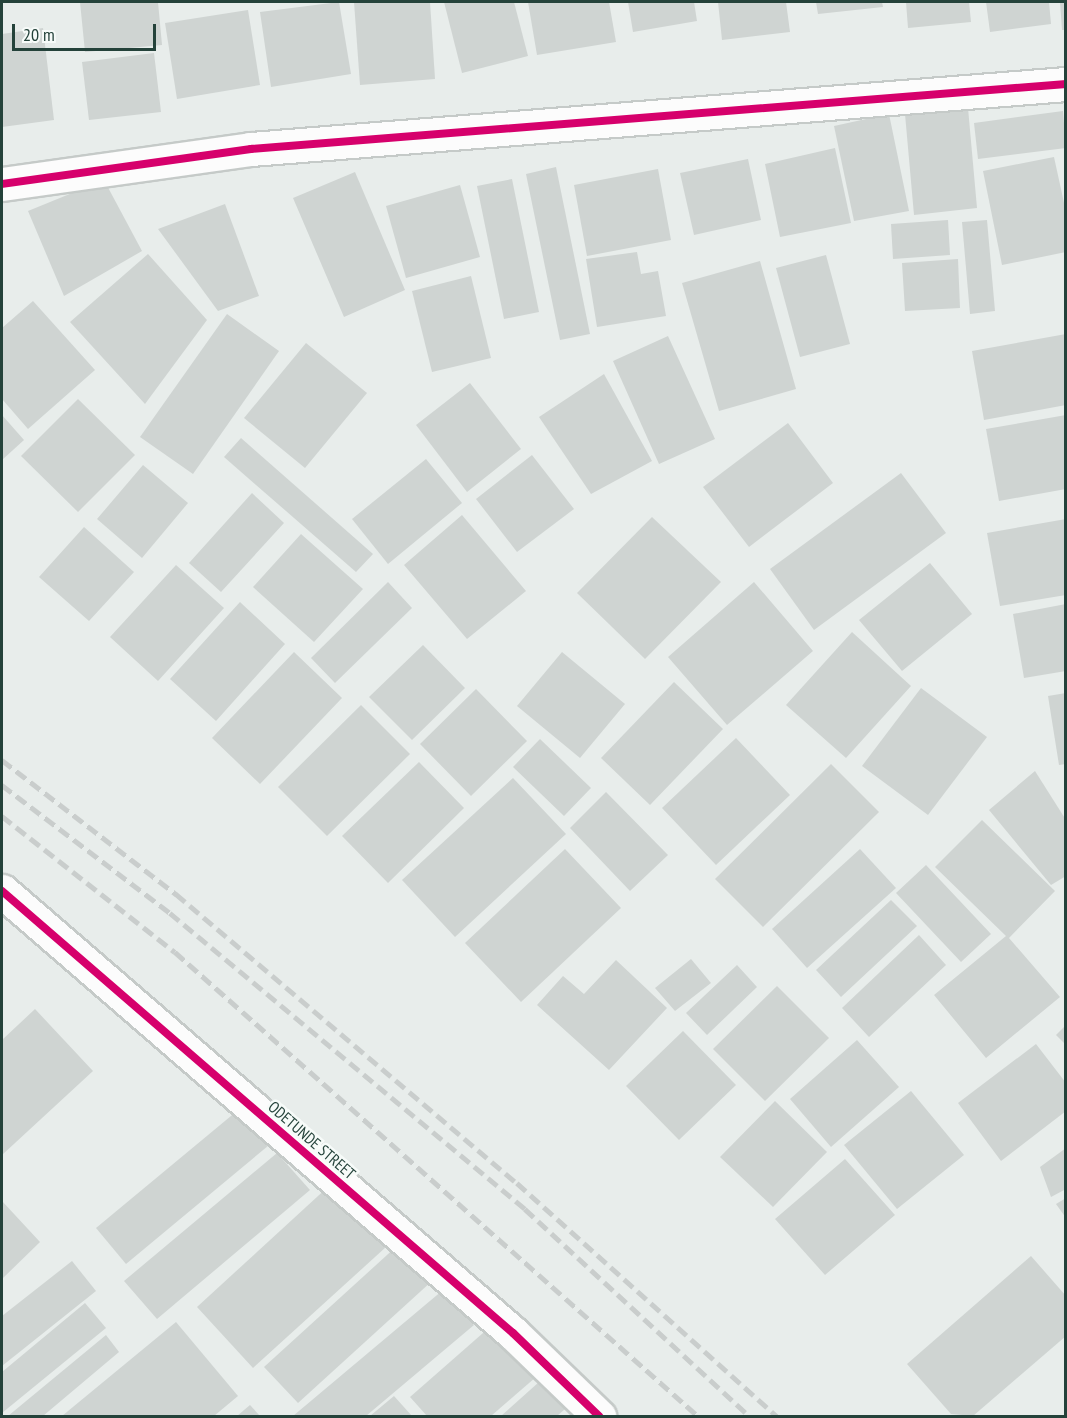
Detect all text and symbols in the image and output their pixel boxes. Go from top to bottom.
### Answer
scale bar [15,12,159,50]
text: 20 m [23,23,55,46]
street label: ODETUNDE STREET [264,1097,360,1183]

